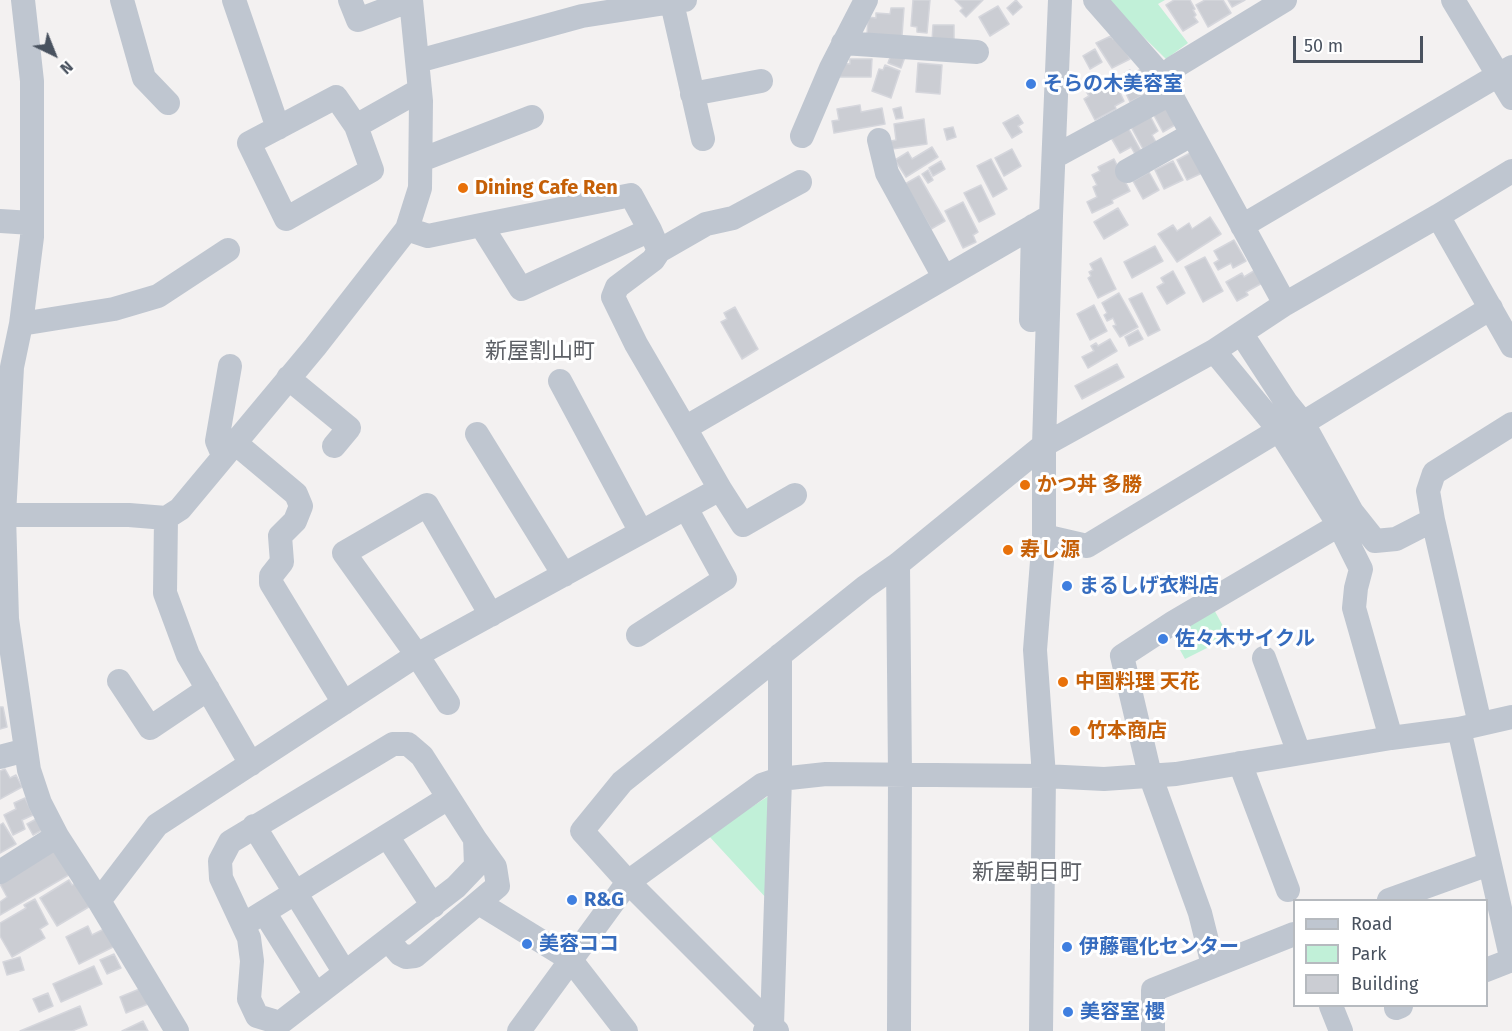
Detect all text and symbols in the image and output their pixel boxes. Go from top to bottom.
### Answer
north arrow [24,24,84,84]
scale bar [1296,24,1426,62]
text: 50 m [1304,35,1343,57]
text: N [56,57,77,78]
place label: そらの木美容室 [1043,72,1183,96]
marker: そらの木美容室 [1024,77,1038,91]
place label: Dining Cafe Ren [475,176,618,200]
marker: Dining Cafe Ren [456,181,470,195]
district label: 新屋割山町 [485,339,595,365]
place label: かつ丼 多勝 [1037,473,1142,497]
marker: かつ丼 多勝 [1018,478,1032,492]
place label: 寿し源 [1020,538,1080,562]
marker: 寿し源 [1001,543,1015,557]
place label: まるしげ衣料店 [1079,574,1219,598]
marker: まるしげ衣料店 [1060,579,1074,593]
place label: 佐々木サイクル [1175,627,1315,651]
marker: 佐々木サイクル [1156,632,1170,646]
place label: 中国料理 天花 [1075,670,1200,694]
marker: 中国料理 天花 [1056,675,1070,689]
place label: 竹本商店 [1087,719,1167,743]
marker: 竹本商店 [1068,724,1082,738]
district label: 新屋朝日町 [972,860,1082,886]
place label: R&G [584,888,624,912]
marker: R&G [565,893,579,907]
legend [1293,899,1488,1007]
text: Road [1351,913,1393,935]
place label: 美容ココ [539,932,619,956]
place label: 伊藤電化センター [1079,935,1239,959]
marker: 美容ココ [520,937,534,951]
marker: 伊藤電化センター [1060,940,1074,954]
text: Park [1351,943,1386,965]
text: Building [1351,973,1418,995]
place label: 美容室 櫻 [1080,1000,1165,1024]
marker: 美容室 櫻 [1061,1005,1075,1019]

